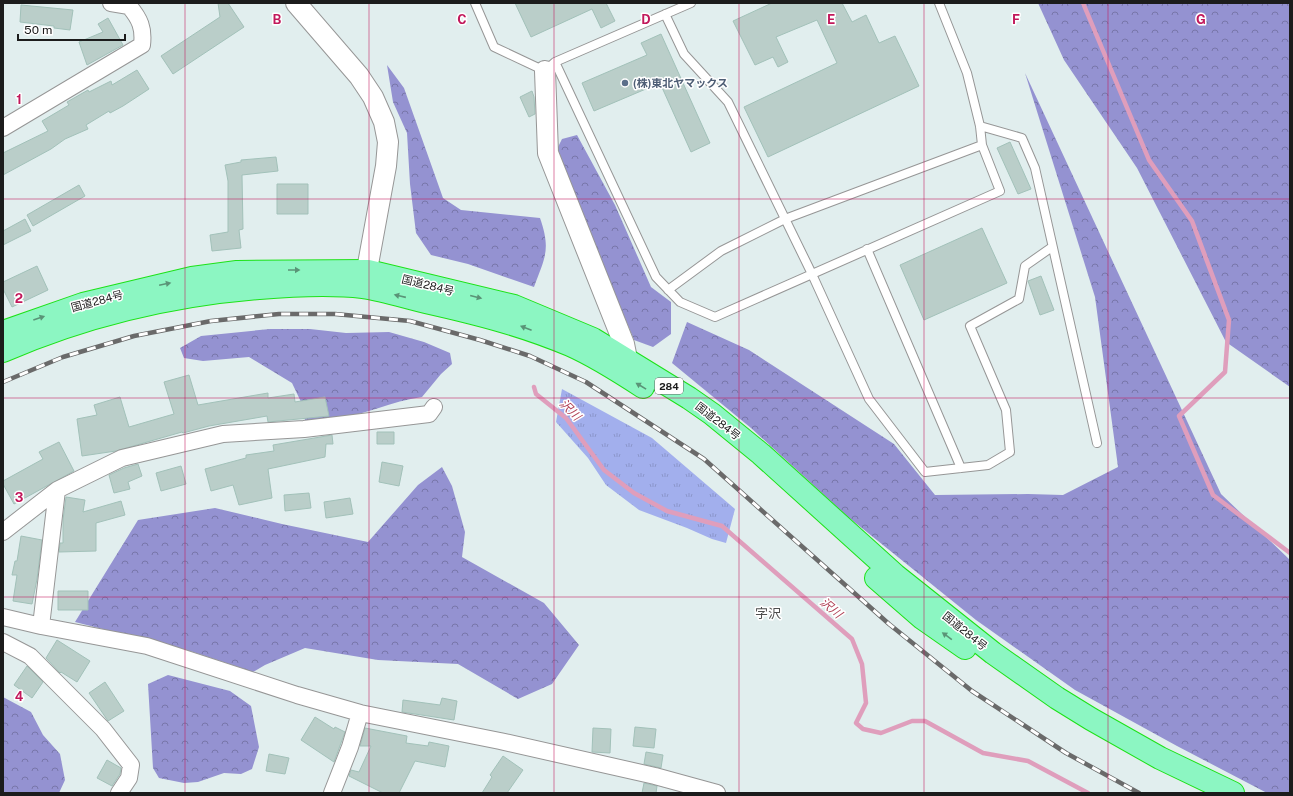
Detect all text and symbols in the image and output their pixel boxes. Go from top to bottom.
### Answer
text: B [273,12,282,27]
text: C [457,12,467,27]
text: D [641,12,651,27]
text: E [827,12,835,27]
text: F [1012,12,1020,27]
text: G [1196,12,1206,27]
scale bar [18,16,125,42]
text: 50 m [24,23,52,37]
place label: (株)東北ヤマックス [633,77,728,89]
marker: (株)東北ヤマックス [620,78,630,88]
text: 1 [16,92,22,107]
one-way arrow [288,267,301,273]
street label: 国道284号 [401,273,455,297]
one-way arrow [159,281,171,287]
street label: 国道284号 [70,288,124,314]
text: 2 [15,291,23,306]
one-way arrow [393,292,406,298]
one-way arrow [471,294,483,300]
one-way arrow [34,315,46,321]
one-way arrow [519,324,531,330]
road number: 284 [655,378,683,394]
one-way arrow [636,382,647,389]
water label: 沢川 [557,397,585,425]
street label: 国道284号 [693,400,743,442]
text: 3 [15,490,24,505]
water label: 沢川 [817,595,846,622]
district label: 字沢 [755,606,781,621]
street label: 国道284号 [940,609,990,653]
one-way arrow [942,632,952,640]
text: 4 [15,689,24,704]

